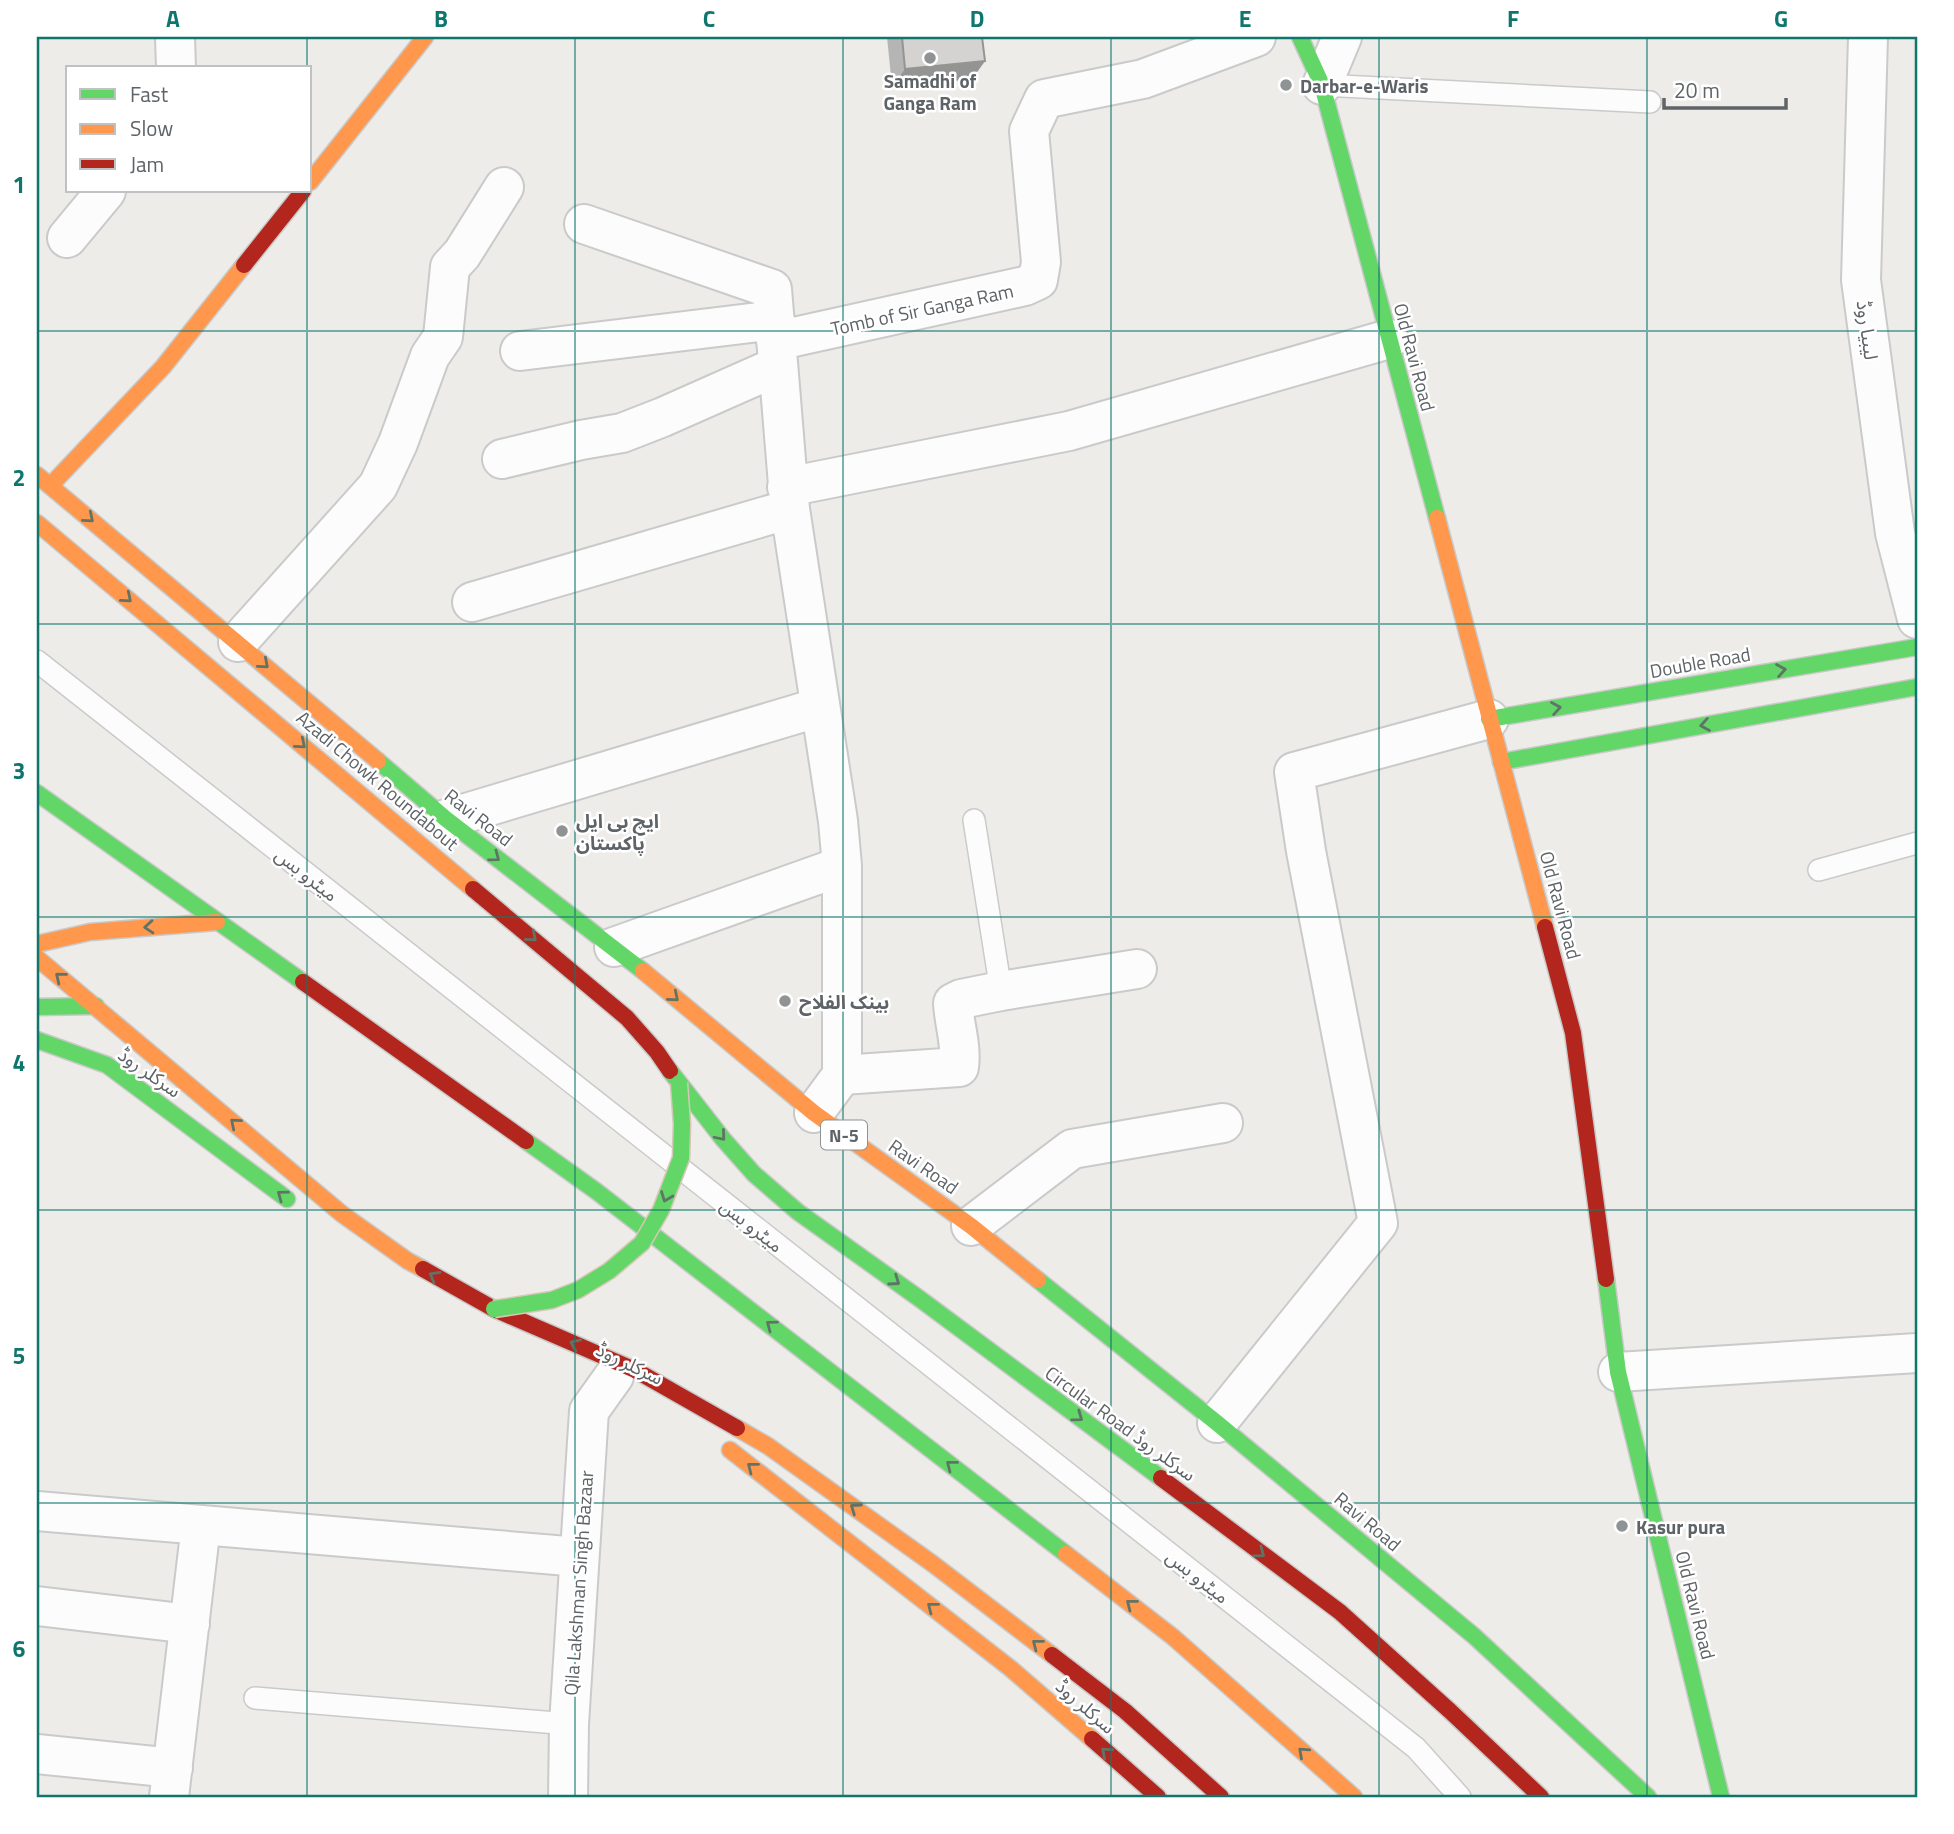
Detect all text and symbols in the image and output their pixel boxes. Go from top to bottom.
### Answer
text: A [166,1,180,36]
text: B [434,1,448,36]
text: C [703,1,715,36]
text: D [970,1,984,36]
text: E [1239,1,1251,36]
text: F [1507,1,1519,36]
text: G [1774,1,1788,36]
marker: Samadhi of Ganga Ram [922,50,938,66]
legend [66,66,312,192]
place label: Samadhi of Ganga Ram [883,66,977,117]
scale bar [1664,66,1786,110]
place label: Darbar-e-Waris [1300,71,1428,100]
text: 20 m [1674,74,1720,106]
marker: Darbar-e-Waris [1278,77,1294,93]
text: Fast [130,78,169,110]
text: Slow [130,112,173,144]
text: Jam [130,148,164,180]
text: 1 [13,167,25,202]
street label: Tomb of Sir Ganga Ram [828,275,1016,343]
street label: لیبیا روڈ [1849,298,1887,362]
street label: Old Ravi Road [1387,300,1443,414]
text: 2 [13,460,25,495]
one-way arrow [81,510,94,522]
one-way arrow [118,590,131,602]
street label: Double Road [1647,639,1753,685]
one-way arrow [256,656,269,668]
one-way arrow [1775,663,1787,678]
one-way arrow [1550,701,1562,716]
street label: Azadi Chowk Roundabout [290,703,466,857]
one-way arrow [1699,717,1711,732]
one-way arrow [293,736,306,748]
text: 3 [13,753,25,788]
street label: Ravi Road [439,781,519,853]
place label: ایچ بی ایل پاکستان [576,806,659,857]
marker: ایچ بی ایل پاکستان [554,823,570,839]
street label: میٹرو بس [269,840,345,908]
one-way arrow [487,848,500,861]
street label: Old Ravi Road [1533,848,1589,962]
one-way arrow [143,919,154,934]
one-way arrow [524,929,537,941]
one-way arrow [56,973,69,985]
place label: بینک الفلاح [799,987,889,1016]
one-way arrow [665,989,678,1001]
marker: بینک الفلاح [777,993,793,1009]
street label: سرکلر روڈ [112,1040,188,1104]
text: 4 [13,1045,25,1080]
one-way arrow [230,1119,243,1131]
road number: N-5 [821,1120,867,1150]
one-way arrow [713,1128,726,1141]
street label: Ravi Road [883,1131,965,1201]
one-way arrow [277,1190,290,1203]
one-way arrow [661,1190,675,1202]
street label: میٹرو بس [714,1191,790,1259]
one-way arrow [429,1271,442,1284]
one-way arrow [887,1273,900,1285]
one-way arrow [766,1321,779,1333]
street label: سرکلر روڈ [592,1334,668,1392]
text: 5 [13,1338,25,1373]
one-way arrow [569,1338,582,1352]
street label: Circular Road سرکلر روڈ [1039,1358,1203,1488]
one-way arrow [1070,1409,1083,1421]
one-way arrow [946,1460,958,1473]
one-way arrow [748,1462,760,1475]
street label: Qila Lakshman Singh Bazaar [556,1469,600,1697]
street label: Ravi Road [1328,1484,1408,1558]
one-way arrow [850,1504,863,1516]
place label: Kasur pura [1636,1512,1726,1541]
marker: Kasur pura [1614,1518,1630,1534]
street label: میٹرو بس [1160,1542,1236,1610]
one-way arrow [1253,1544,1265,1557]
street label: Old Ravi Road [1669,1548,1723,1662]
one-way arrow [1126,1600,1138,1613]
one-way arrow [927,1602,939,1615]
text: 6 [13,1631,26,1666]
one-way arrow [1033,1639,1045,1652]
street label: سرکلر روڈ [1050,1672,1122,1740]
one-way arrow [1102,1748,1115,1760]
one-way arrow [1298,1748,1311,1760]

